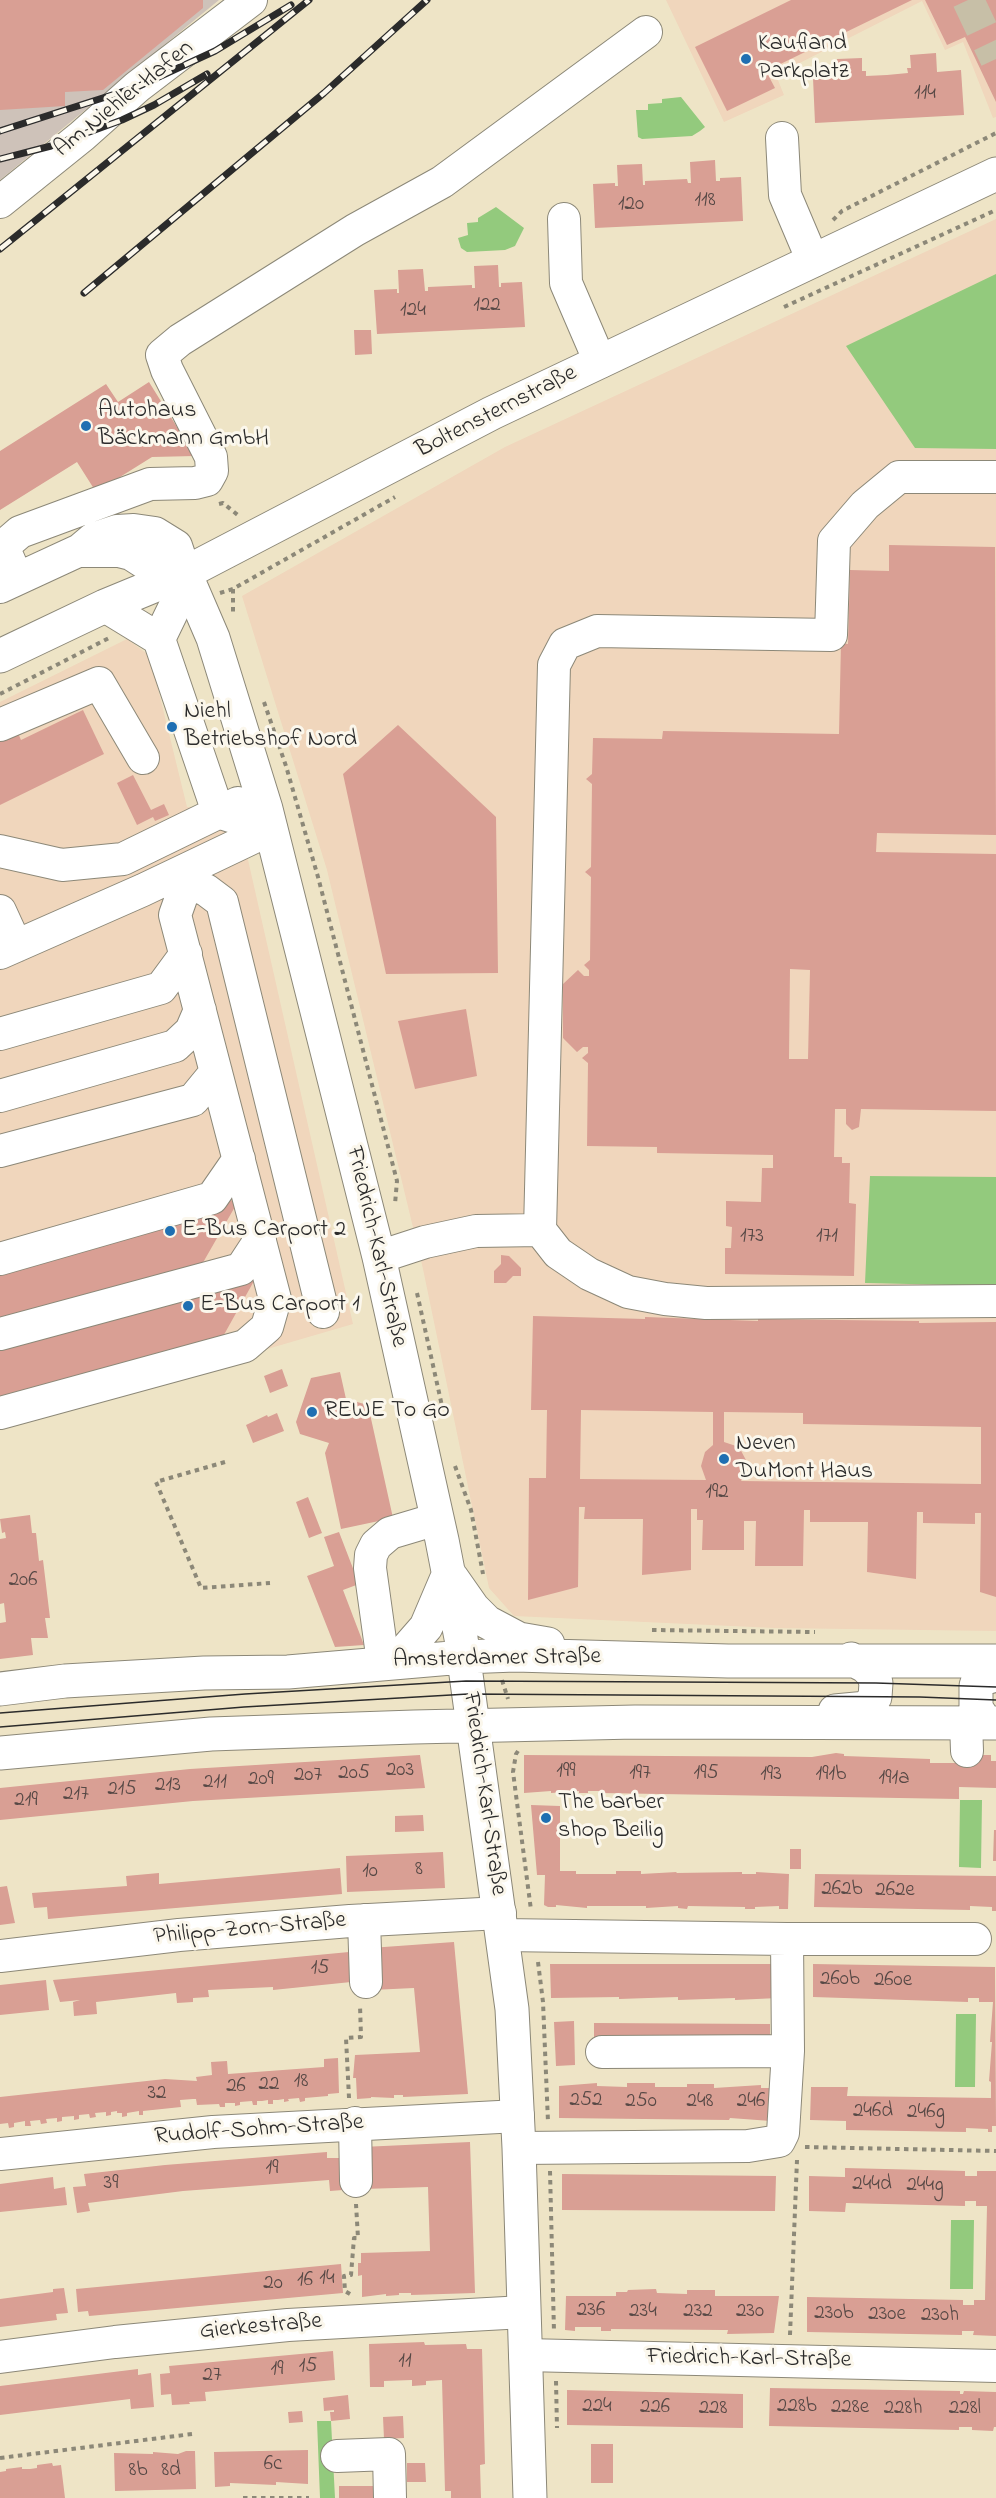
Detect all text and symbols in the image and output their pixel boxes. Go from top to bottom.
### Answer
place label: Kaufland Parkplatz [758,31,849,87]
street label: Am Niehler Hafen [50,35,200,165]
marker: Kaufland Parkplatz [739,52,753,66]
house number: 114 [914,82,936,108]
house number: 118 [694,189,716,215]
house number: 120 [618,193,644,219]
house number: 122 [473,294,501,320]
house number: 124 [400,299,426,325]
street label: Boltensternstraße [412,360,582,466]
place label: Autohaus Bäckmann GmbH [98,398,269,454]
marker: Autohaus Bäckmann GmbH [79,419,93,433]
place label: Niehl Betriebshof Nord [184,699,357,755]
marker: Niehl Betriebshof Nord [165,720,179,734]
street label: Friedrich-Karl-Straße [338,1144,412,1350]
place label: E-Bus Carport 2 [182,1217,346,1245]
marker: E-Bus Carport 2 [163,1224,177,1238]
house number: 173 [740,1225,764,1251]
house number: 171 [816,1225,838,1251]
place label: E-Bus Carport 1 [200,1292,360,1320]
marker: E-Bus Carport 1 [181,1299,195,1313]
place label: REWE To Go [324,1398,450,1426]
marker: REWE To Go [305,1405,319,1419]
place label: Neven DuMont Haus [736,1431,873,1487]
marker: Neven DuMont Haus [717,1452,731,1466]
house number: 192 [705,1481,729,1507]
house number: 206 [9,1569,37,1595]
street label: Amsterdamer Straße [393,1644,601,1676]
street label: Friedrich-Karl-Straße [454,1691,512,1897]
house number: 203 [386,1759,414,1785]
house number: 199 [556,1760,576,1786]
house number: 205 [338,1762,370,1788]
house number: 197 [629,1762,651,1788]
house number: 195 [693,1762,719,1788]
house number: 193 [760,1763,782,1789]
house number: 191b [816,1763,846,1789]
house number: 207 [294,1764,322,1790]
house number: 191a [878,1767,910,1793]
house number: 209 [248,1768,274,1794]
house number: 211 [203,1771,227,1797]
house number: 213 [155,1774,181,1800]
house number: 215 [107,1778,137,1804]
house number: 217 [63,1783,89,1809]
house number: 219 [14,1789,38,1815]
place label: The barber shop Beilig [558,1790,664,1846]
marker: The barber shop Beilig [539,1811,553,1825]
house number: 8 [415,1858,423,1884]
house number: 10 [362,1860,378,1886]
house number: 262b [821,1878,863,1904]
house number: 262e [875,1879,915,1905]
street label: Philipp-Zorn-Straße [153,1907,347,1953]
house number: 15 [311,1957,329,1983]
house number: 260b [820,1968,860,1994]
house number: 260e [874,1969,912,1995]
house number: 18 [294,2070,308,2096]
house number: 22 [259,2073,279,2099]
house number: 26 [226,2075,246,2101]
house number: 32 [147,2082,167,2108]
house number: 252 [570,2089,602,2115]
house number: 250 [625,2090,657,2116]
house number: 248 [687,2090,713,2116]
house number: 246 [737,2090,765,2116]
house number: 246d [853,2100,893,2126]
house number: 246g [907,2101,945,2127]
street label: Rudolf-Sohm-Straße [153,2109,365,2153]
house number: 19 [266,2157,278,2183]
house number: 39 [104,2172,118,2198]
house number: 244d [852,2173,892,2199]
house number: 244g [906,2174,944,2200]
house number: 14 [319,2267,335,2293]
house number: 16 [297,2269,313,2295]
house number: 20 [263,2272,283,2298]
house number: 236 [577,2299,605,2325]
house number: 234 [629,2300,657,2326]
house number: 232 [683,2300,713,2326]
house number: 230 [736,2300,764,2326]
house number: 230b [814,2302,854,2328]
house number: 230e [868,2303,906,2329]
house number: 230h [921,2304,959,2330]
street label: Gierkestraße [199,2308,323,2348]
street label: Friedrich-Karl-Straße [646,2344,852,2376]
house number: 11 [398,2350,412,2376]
house number: 15 [299,2355,317,2381]
house number: 19 [271,2358,283,2384]
house number: 27 [202,2364,222,2390]
house number: 224 [582,2395,612,2421]
house number: 228b [777,2395,817,2421]
house number: 226 [640,2396,670,2422]
house number: 228e [831,2396,869,2422]
house number: 228 [699,2397,727,2423]
house number: 228h [884,2397,922,2423]
house number: 228l [949,2397,981,2423]
house number: 6c [264,2453,282,2479]
house number: 8b [129,2459,147,2485]
house number: 8d [161,2459,181,2485]

